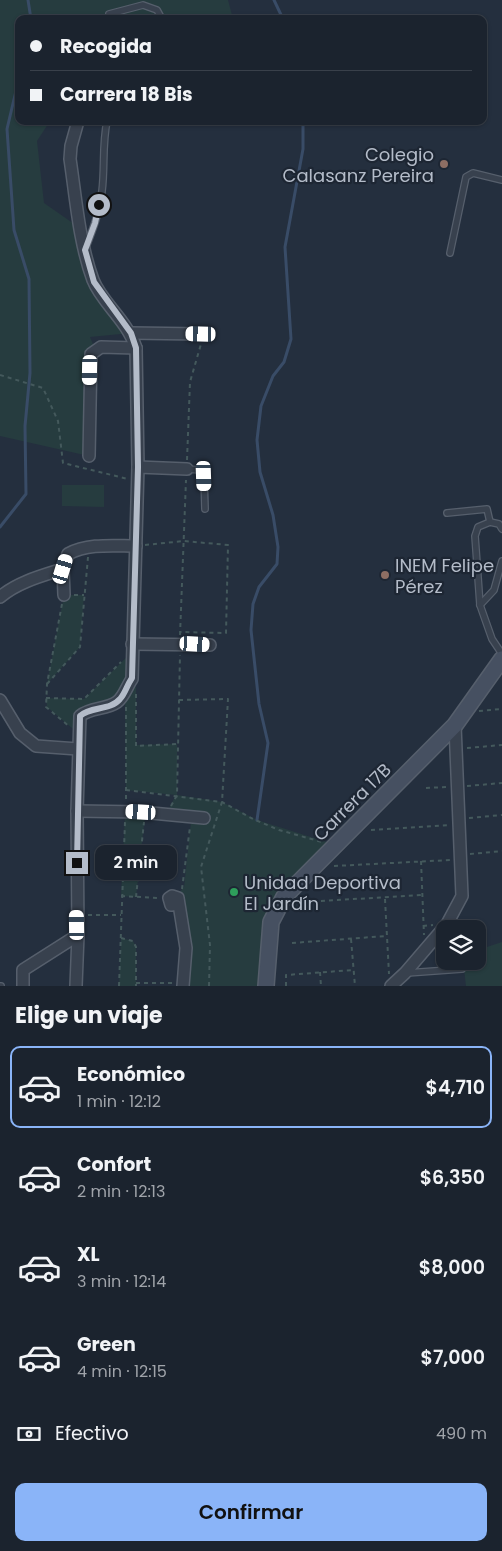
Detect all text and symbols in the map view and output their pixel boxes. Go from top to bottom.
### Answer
text: Recogida [60,33,152,60]
text: Carrera 18 Bis [60,81,193,108]
place label: Colegio Calasanz Pereira [282,142,434,188]
marker: Colegio Calasanz Pereira [438,158,450,170]
route start [88,194,110,216]
car [185,326,216,342]
car [82,355,97,385]
car [195,461,212,491]
car [51,552,74,586]
place label: INEM Felipe Pérez [395,553,494,599]
marker: INEM Felipe Pérez [379,569,391,581]
car [179,636,210,652]
street label: Carrera 17B [307,757,397,847]
car [125,804,156,820]
callout: 2 min [94,846,177,880]
text: 2 min [114,851,158,874]
route end [66,852,88,874]
place label: Unidad Deportiva El Jardín [244,870,401,916]
marker: Unidad Deportiva El Jardín [228,886,240,898]
car [69,910,84,940]
map controls [436,920,486,970]
button: layers [436,920,486,970]
text: Elige un viaje [15,1000,163,1031]
text: Económico [77,1061,185,1088]
icon: car [17,1065,62,1110]
text: $4,710 [426,1074,485,1101]
text: 1 min · 12:12 [77,1090,161,1113]
text: Confort [77,1151,151,1178]
icon: car [17,1155,62,1200]
text: $6,350 [420,1164,485,1191]
text: 2 min · 12:13 [77,1180,165,1203]
text: XL [77,1241,100,1268]
icon: car [17,1245,62,1290]
text: $8,000 [419,1254,485,1281]
text: 3 min · 12:14 [77,1270,166,1293]
text: Green [77,1331,136,1358]
icon: car [17,1335,62,1380]
text: $7,000 [421,1344,485,1371]
text: 4 min · 12:15 [77,1360,167,1383]
icon: cash [15,1420,43,1448]
text: Efectivo [55,1420,129,1447]
text: 490 m [436,1422,487,1445]
button: Confirmar [15,1483,487,1541]

